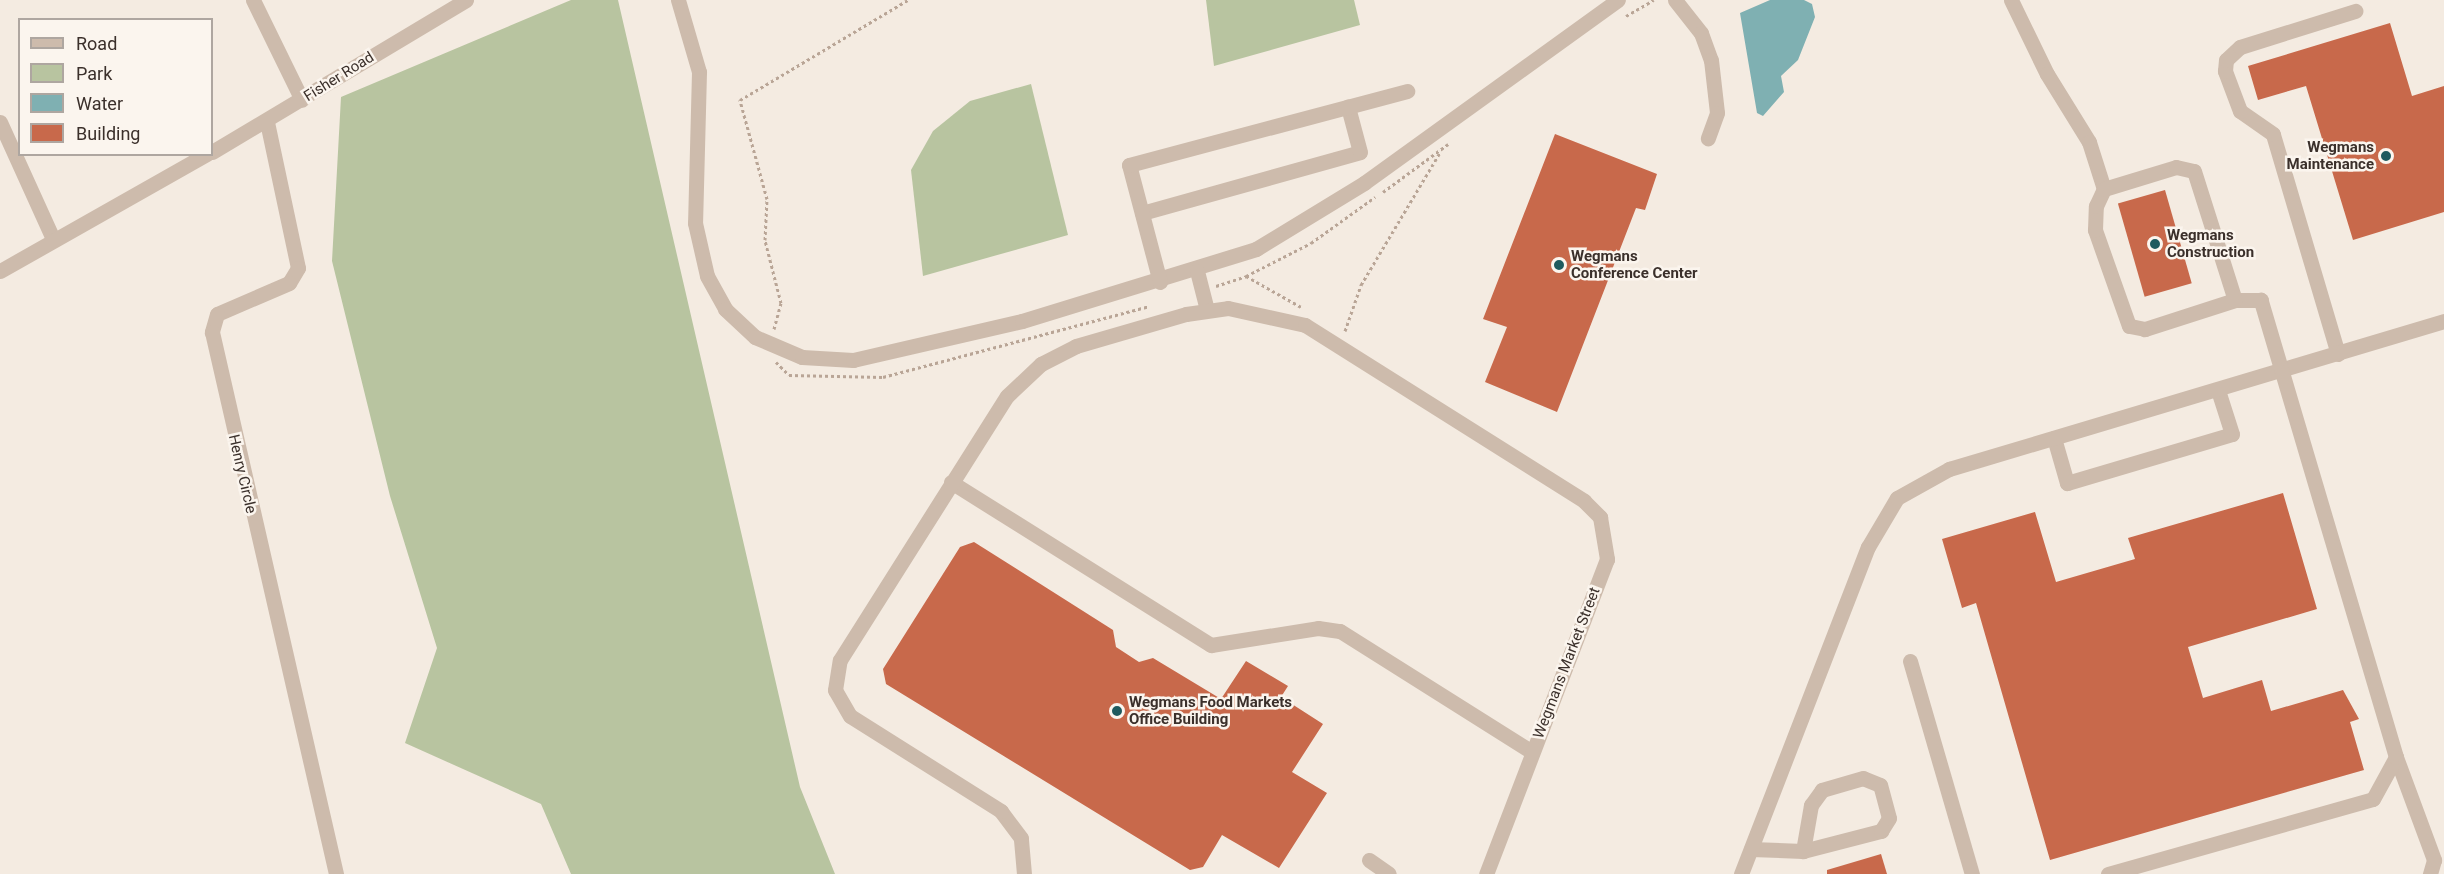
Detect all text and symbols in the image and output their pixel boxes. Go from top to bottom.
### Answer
legend [18,18,213,156]
text: Road [76,33,117,54]
street label: Fisher Road [301,48,377,106]
text: Park [76,63,112,84]
text: Water [76,93,123,114]
text: Building [76,123,140,144]
place label: Wegmans Maintenance [2287,138,2374,173]
marker: Wegmans Maintenance [2379,149,2393,163]
place label: Wegmans Construction [2167,226,2254,261]
marker: Wegmans Construction [2148,237,2162,251]
place label: Wegmans Conference Center [1571,247,1697,282]
marker: Wegmans Conference Center [1552,258,1566,272]
street label: Henry Circle [224,433,260,515]
street label: Wegmans Market Street [1530,585,1604,741]
place label: Wegmans Food Markets Office Building [1129,693,1292,728]
marker: Wegmans Food Markets Office Building [1110,704,1124,718]

